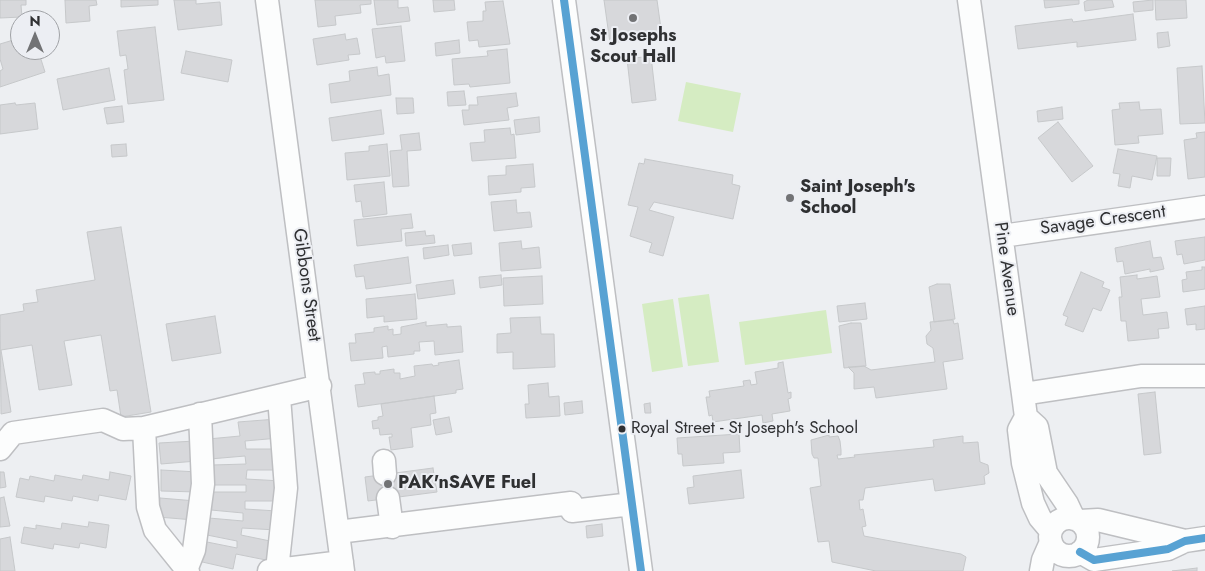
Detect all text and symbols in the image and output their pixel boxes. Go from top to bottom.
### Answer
north arrow [10,10,60,60]
text: N [29,11,41,31]
marker: St Josephs Scout Hall [627,12,639,24]
place label: St Josephs Scout Hall [589,26,677,68]
place label: Saint Joseph's School [800,177,915,220]
marker: Saint Joseph's School [784,192,796,204]
street label: Savage Crescent [1039,202,1167,240]
street label: Pine Avenue [989,221,1023,317]
street label: Gibbons Street [287,227,325,343]
place label: Royal Street - St Joseph's School [631,419,858,439]
marker: Royal Street - St Joseph's School [617,424,627,434]
place label: PAK'nSAVE Fuel [398,473,536,495]
marker: PAK'nSAVE Fuel [382,478,394,490]

